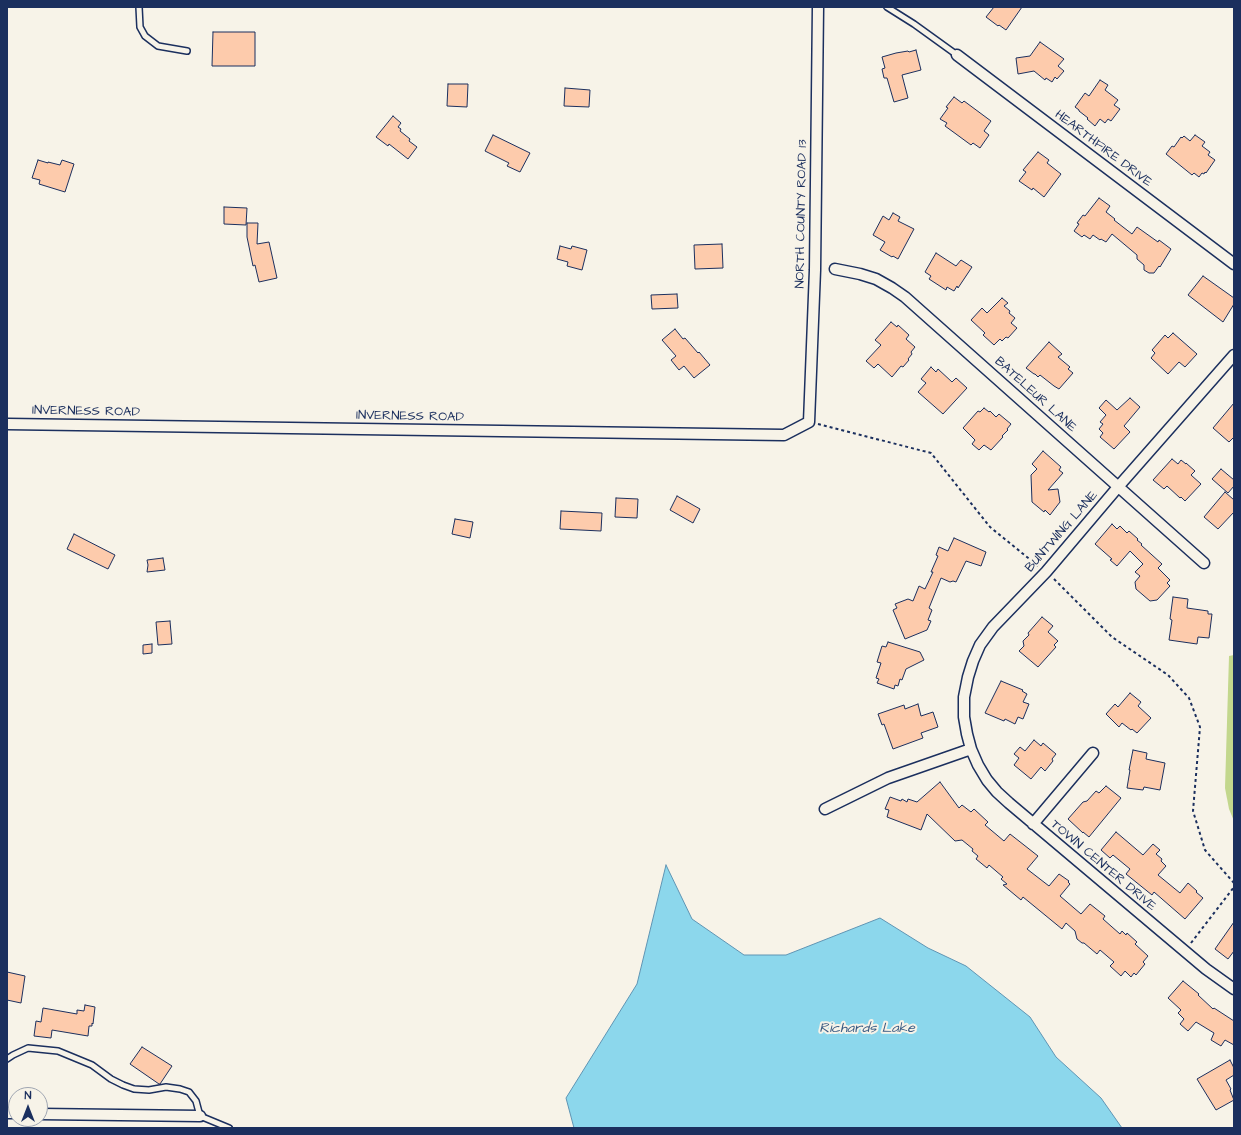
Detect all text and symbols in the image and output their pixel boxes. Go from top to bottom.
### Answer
street label: HEARTHFIRE DRIVE [1051,107,1155,191]
street label: NORTH COUNTY ROAD 13 [793,139,811,289]
street label: BATELEUR LANE [991,354,1079,436]
street label: INVERNESS ROAD [32,403,140,421]
street label: INVERNESS ROAD [356,408,464,426]
street label: BUNTWING LANE [1022,488,1102,576]
street label: TOWN CENTER DRIVE [1047,817,1159,915]
water label: Richards Lake [819,1021,915,1037]
north arrow [8,1087,48,1127]
text: N [25,1088,31,1103]

